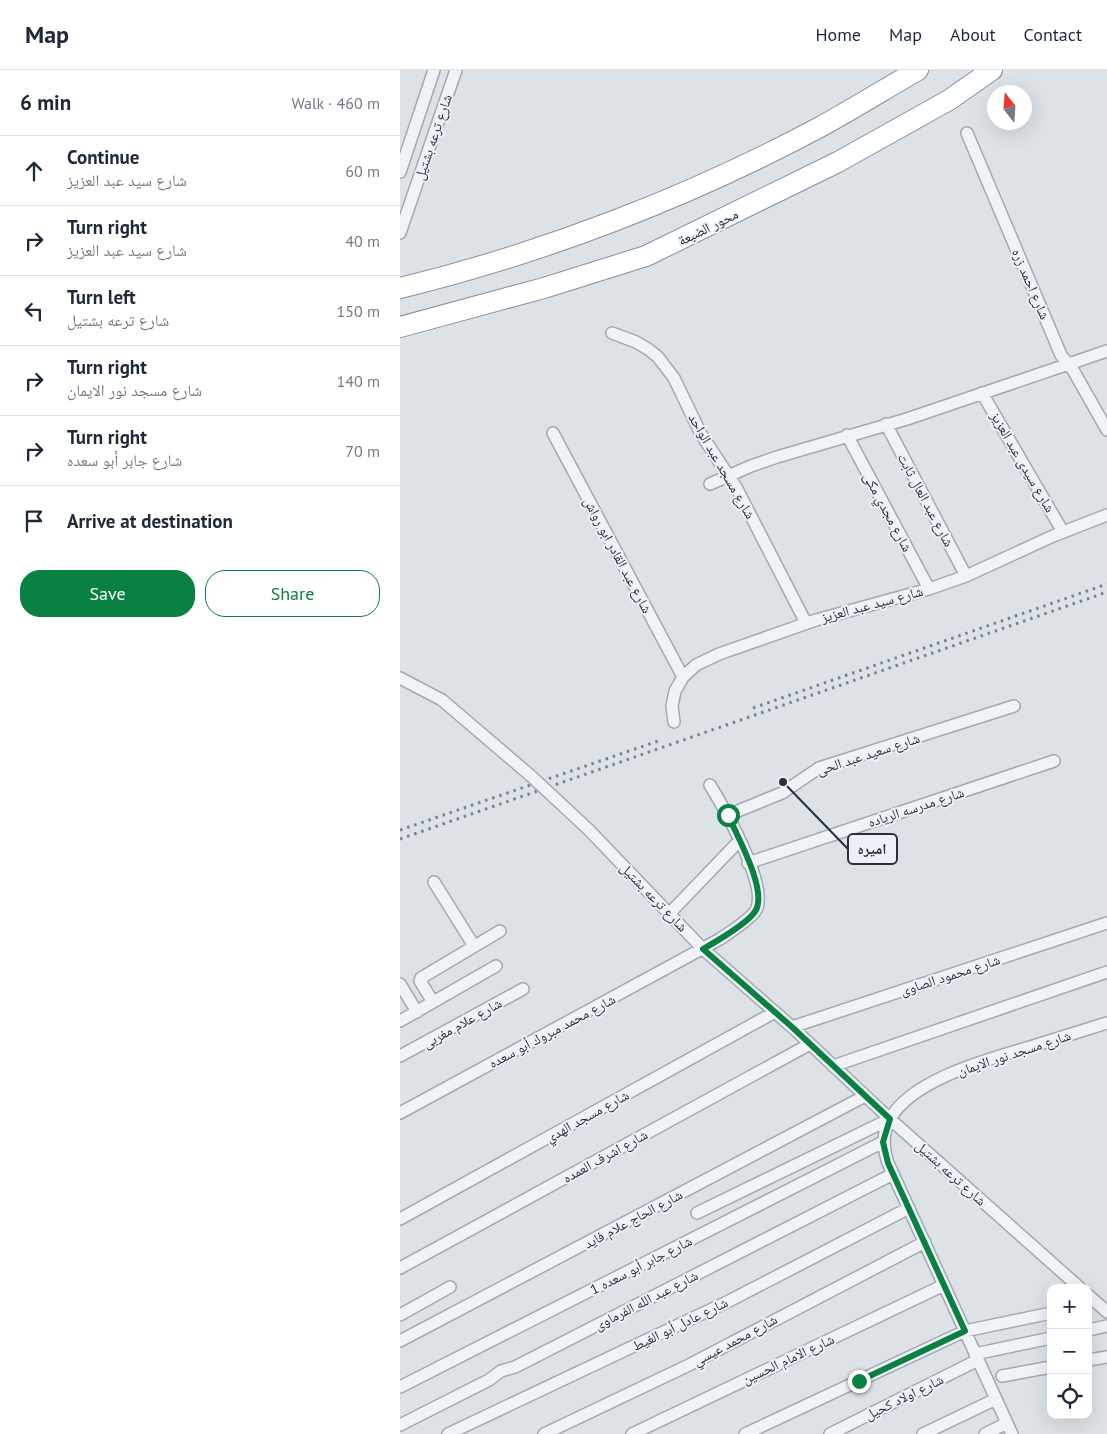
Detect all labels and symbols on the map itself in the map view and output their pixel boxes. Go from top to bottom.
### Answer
north arrow [987,85,1032,130]
street label: شارع ترعه بشتيل [410,92,457,183]
street label: محور الضبعة [675,205,741,249]
street label: شارع احمد زره [1007,246,1054,323]
street label: شارع سيدى عبد العزيز [985,408,1059,516]
street label: شارع مسجد عبد الواحد [684,410,760,523]
street label: شارع عبد العال ثابت [893,450,958,550]
street label: شارع مجدي مكى [857,469,916,556]
street label: شارع عبد القادر ابو رواش [579,494,656,617]
street label: شارع سيد عبد العزيز [818,582,925,627]
street label: شارع سعيد عبد الحى [814,729,922,780]
street label: شارع مدرسه الرياده [866,783,967,832]
route start [717,804,740,827]
callout: اميره [848,834,897,864]
text: اميره [857,839,887,858]
street label: شارع ترعه بشتيل [616,859,692,936]
street label: شارع محمود الصاوى [898,950,1002,1001]
street label: شارع محمد مبروك أبو سعده [485,990,619,1073]
street label: شارع علام مغربى [419,994,505,1053]
street label: شارع مسجد نور الايمان [955,1026,1073,1081]
street label: شارع مسجد الهدي [542,1086,633,1149]
street label: شارع اشرف العمده [559,1125,651,1188]
street label: شارع ترعه بشتيل [911,1136,990,1210]
street label: شارع الحاج علام فايد [581,1185,686,1253]
street label: شارع جابر أبو سعده 1 [587,1232,696,1299]
street label: شارع عبد الله الفرماوى [591,1266,701,1335]
street label: شارع عادل أبو الغيط [629,1293,731,1356]
street label: شارع محمد عيسي [690,1310,782,1372]
street label: شارع الامام الحسين [739,1330,837,1389]
route end [848,1370,871,1393]
street label: شارع اولاد كحيل [862,1370,947,1425]

